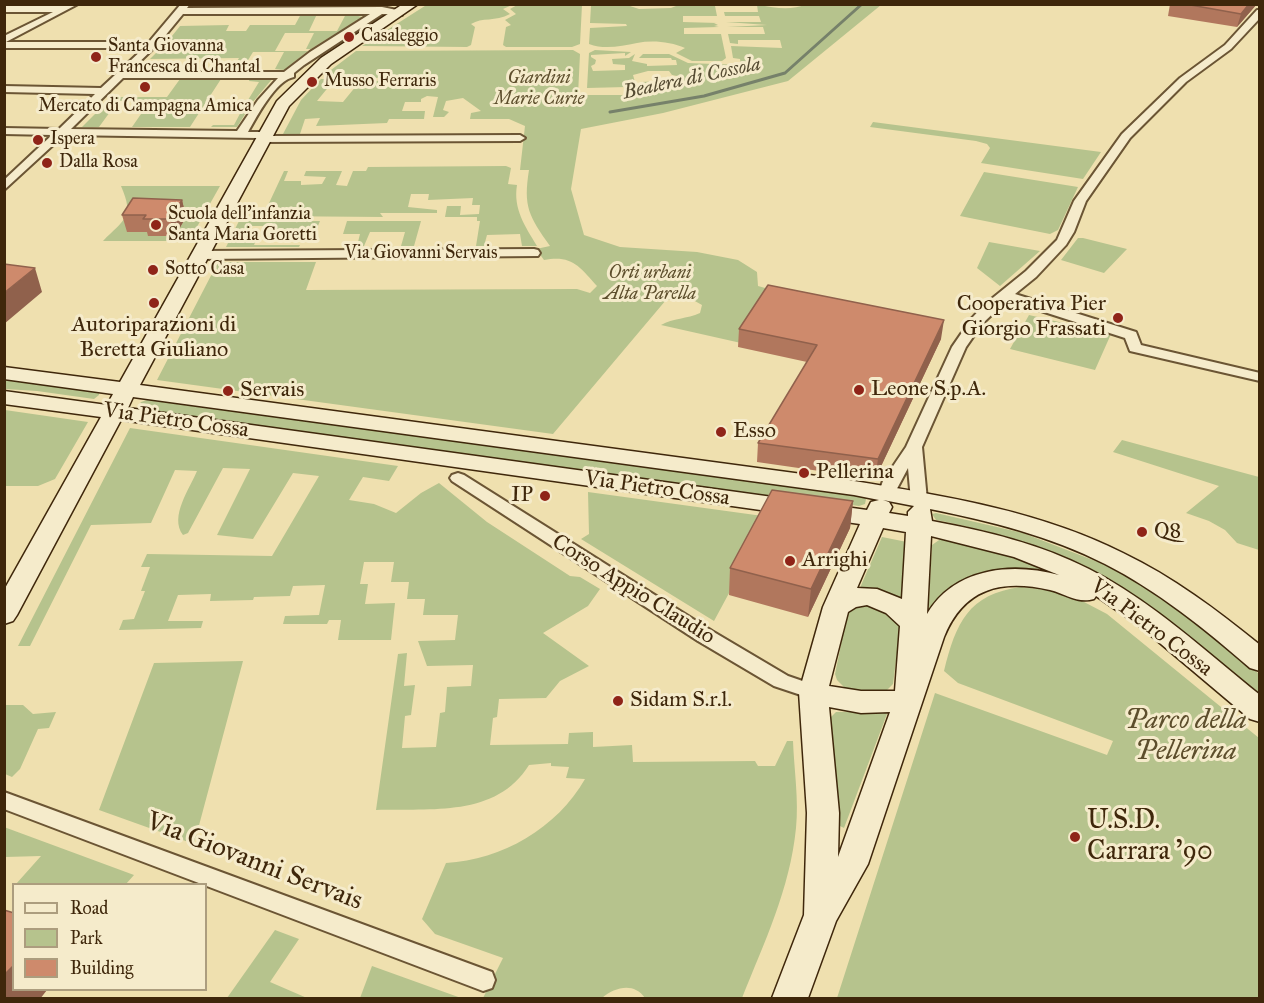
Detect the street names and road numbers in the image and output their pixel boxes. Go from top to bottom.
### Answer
street label: Via Giovanni Servais [344,243,498,265]
street label: Via Pietro Cossa [102,398,250,444]
street label: Via Pietro Cossa [583,466,731,512]
street label: Corso Appio Claudio [547,529,719,651]
street label: Via Pietro Cossa [1085,573,1217,683]
street label: Via Giovanni Servais [141,806,367,918]

